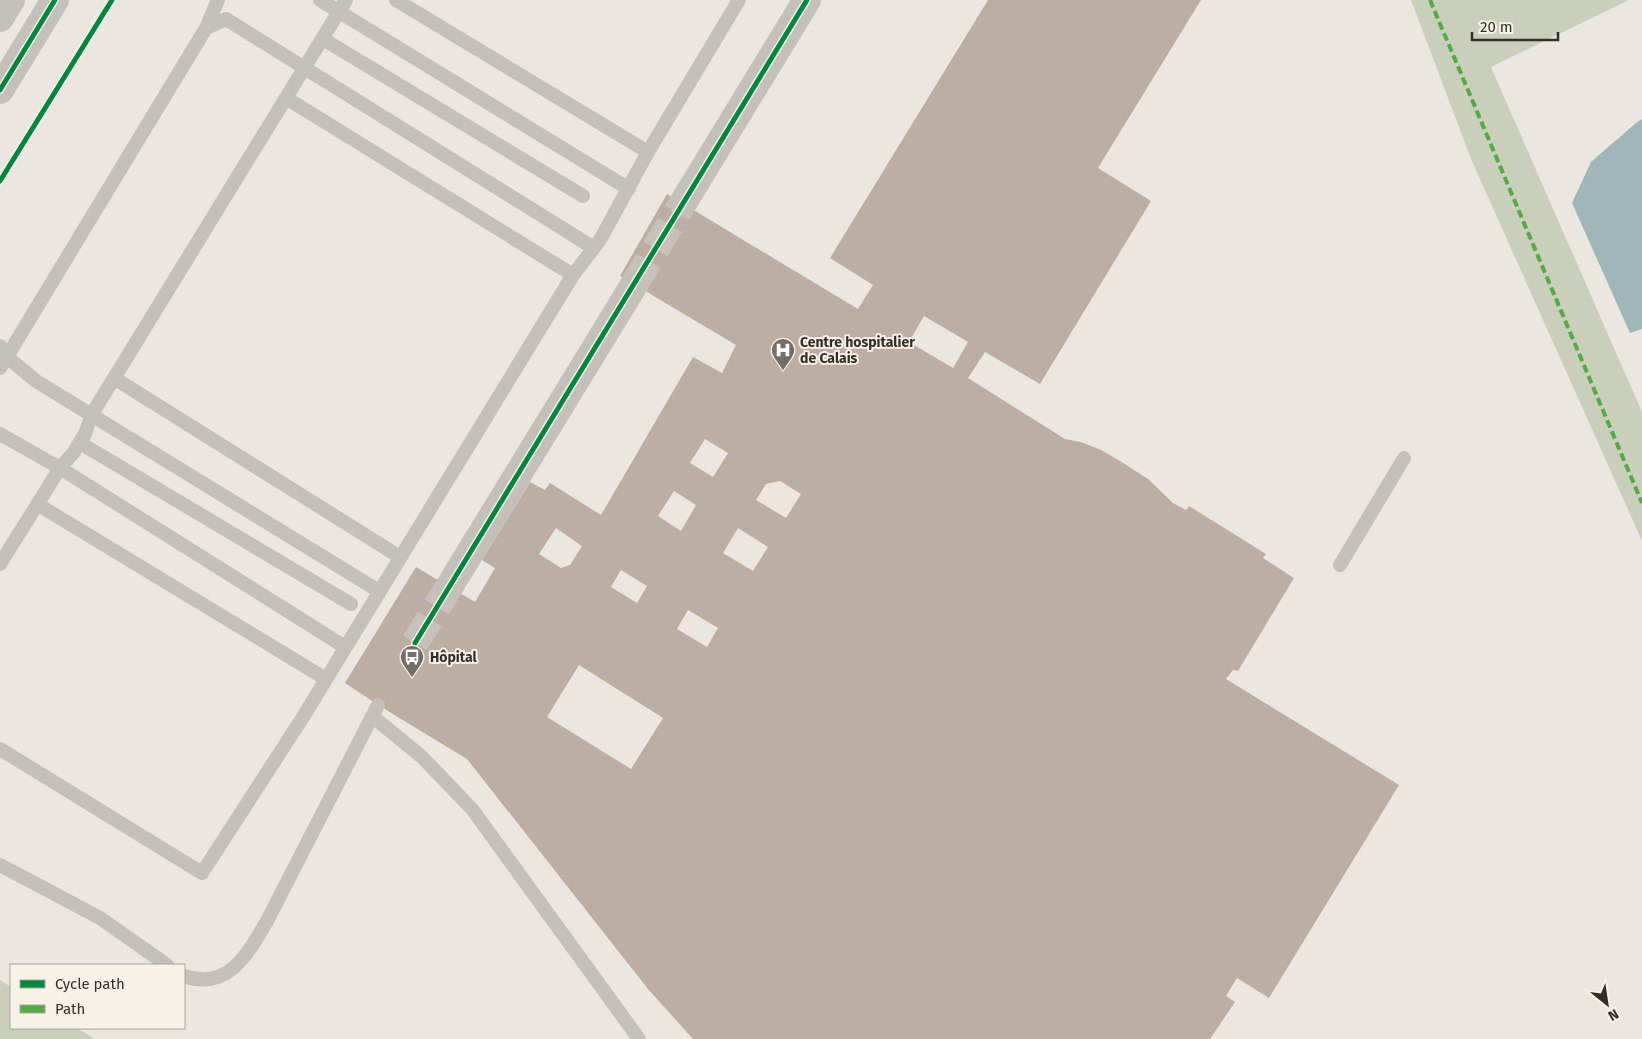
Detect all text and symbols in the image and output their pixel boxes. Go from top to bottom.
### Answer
scale bar [1472,10,1558,42]
text: 20 m [1480,18,1513,36]
place label: Centre hospitalier de Calais [800,334,915,367]
hospital icon: Centre hospitalier de Calais [770,337,796,371]
bus stop icon: Hôpital [399,644,425,678]
place label: Hôpital [430,649,478,666]
legend [10,964,185,1029]
text: Cycle path [55,975,125,993]
north arrow [1582,979,1632,1029]
text: Path [55,1000,85,1018]
text: N [1605,1005,1622,1025]

